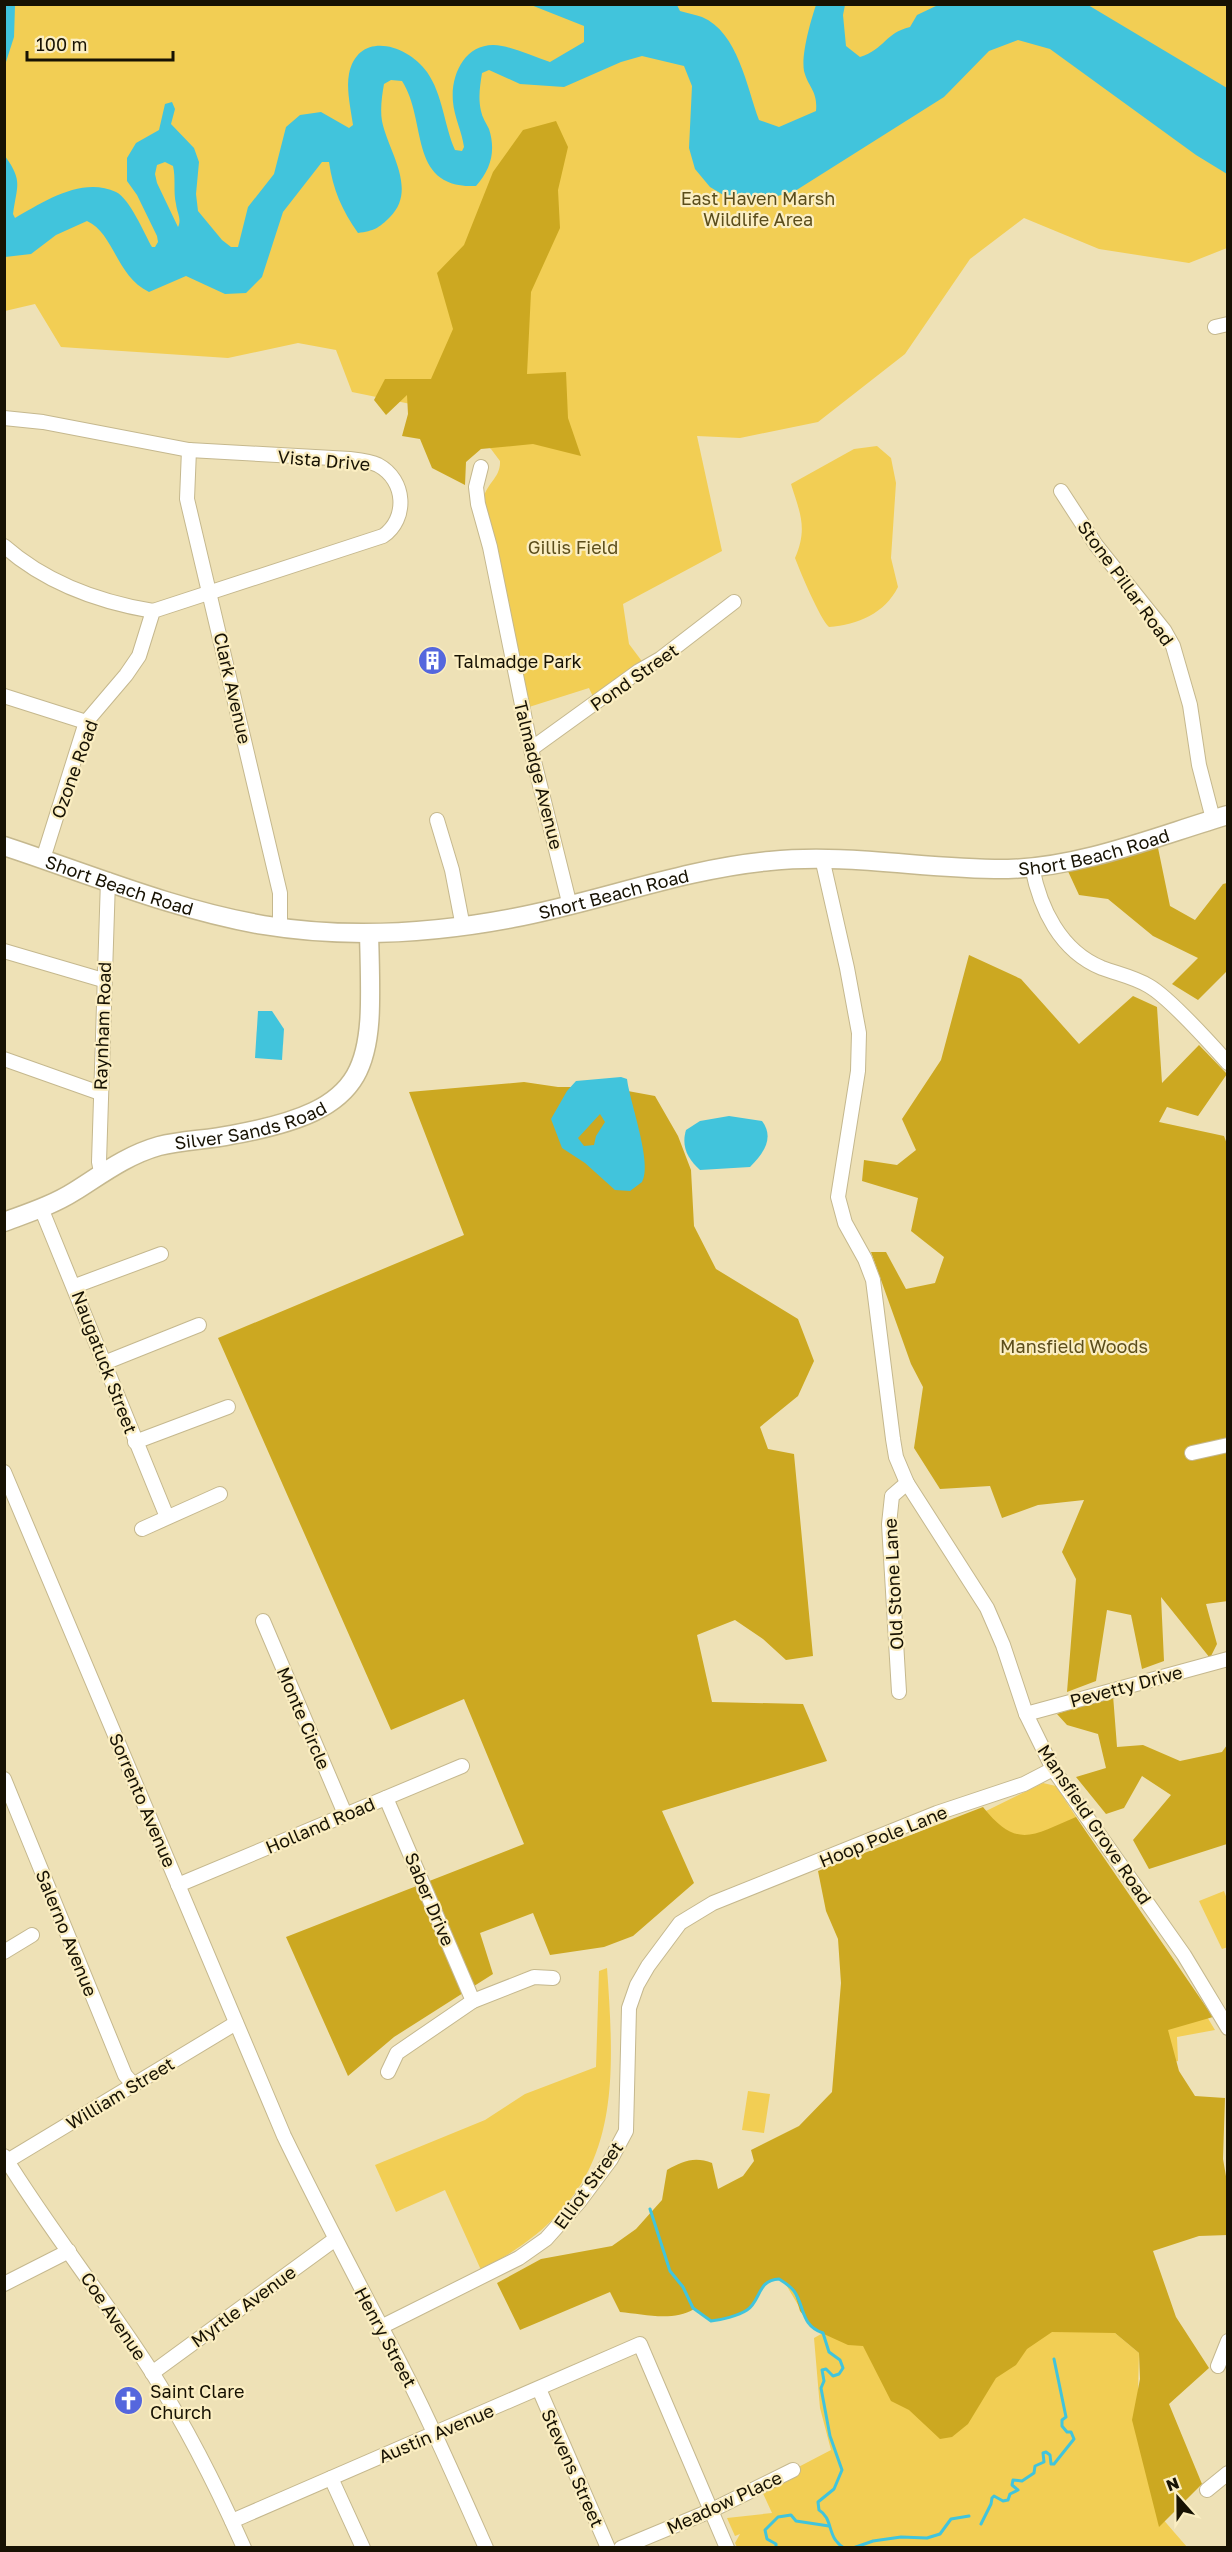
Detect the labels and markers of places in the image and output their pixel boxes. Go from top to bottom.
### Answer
building icon: Talmadge Park [417,645,449,677]
place label: Talmadge Park [454,650,582,672]
place label: Saint Clare Church [150,2380,245,2423]
church icon: Saint Clare Church [113,2385,145,2417]

